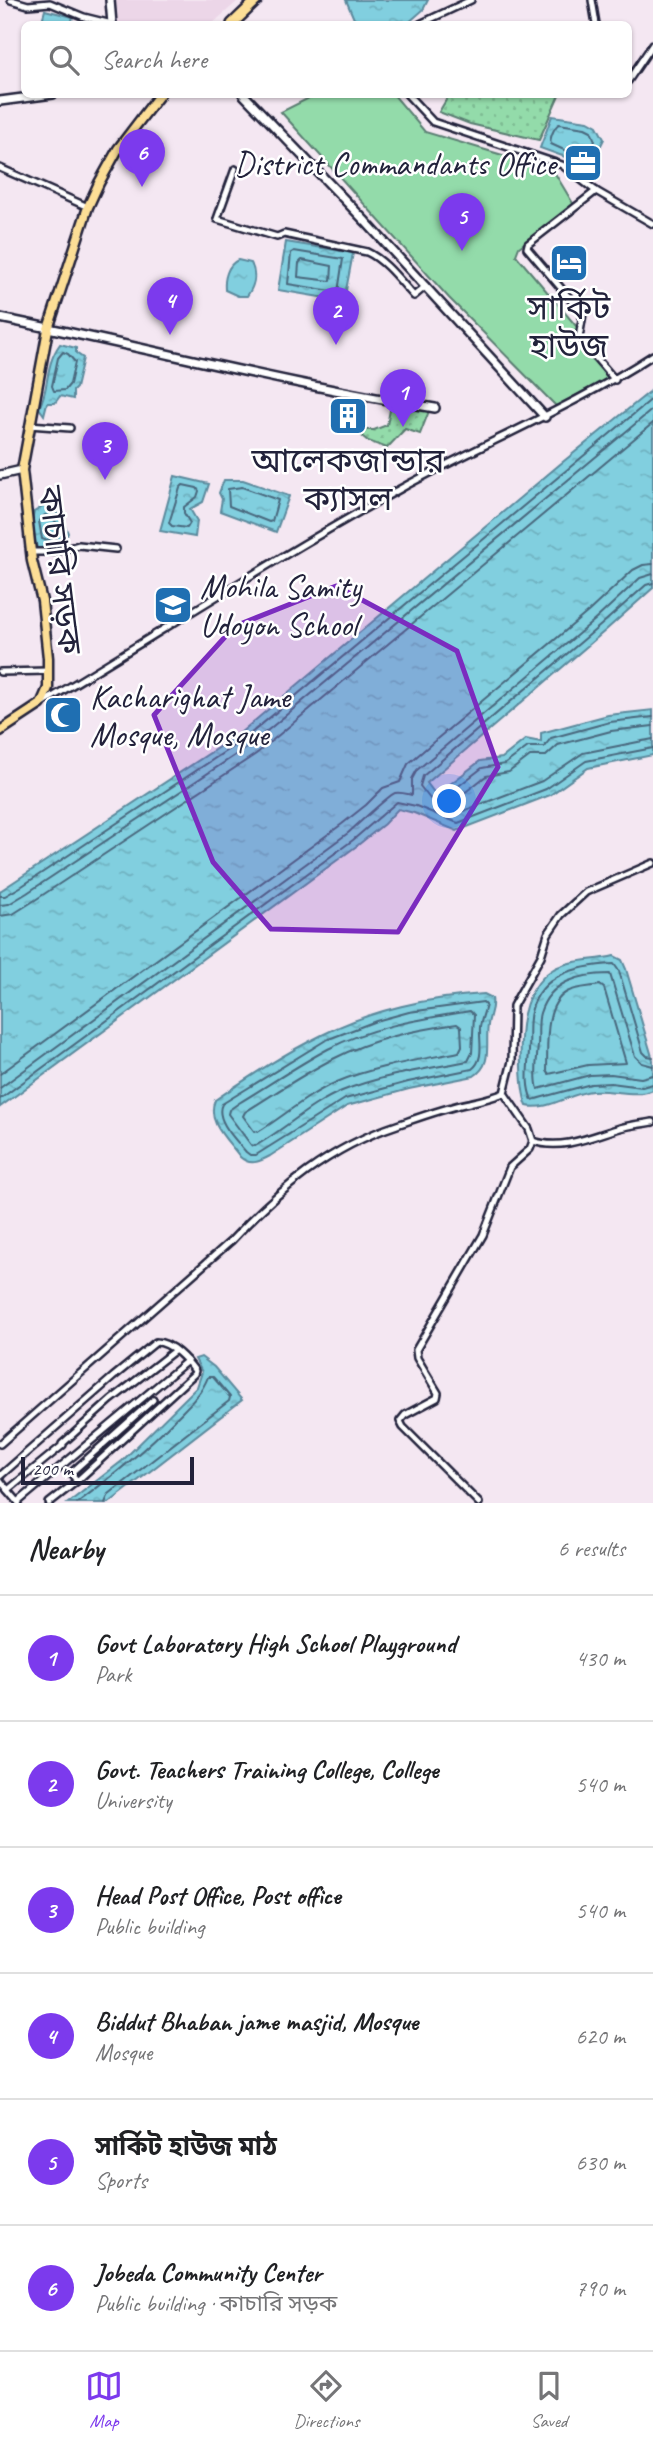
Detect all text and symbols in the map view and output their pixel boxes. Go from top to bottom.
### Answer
search box [21,21,632,98]
icon: search [45,41,83,79]
text: Search here [101,43,207,76]
pin: 6 [119,129,165,187]
office icon: District Commandants Office [562,142,604,184]
place label: District Commandants Office [234,143,558,185]
pin: 5 [439,193,485,251]
hotel icon: সার্কিট হাউজ [548,242,590,284]
pin: 4 [147,277,193,335]
pin: 2 [313,287,359,345]
place label: সার্কিট হাউজ [527,287,611,367]
pin: 1 [380,369,426,427]
building icon: আলেকজান্ডার ক্যাসল [327,395,369,437]
pin: 3 [82,422,128,480]
place label: আলেকজান্ডার ক্যাসল [251,440,445,520]
street label: কাচারি সড়ক [29,483,91,657]
place label: Mohila Samity Udoyon School [200,566,364,646]
school or university icon: Mohila Samity Udoyon School [152,584,194,626]
place label: Kacharighat Jame Mosque, Mosque [90,676,292,756]
mosque icon: Kacharighat Jame Mosque, Mosque [42,694,84,736]
your location [432,784,466,818]
scale bar [21,1454,194,1486]
text: 200 m [32,1457,73,1481]
text: Nearby [28,1530,104,1568]
text: 6 results [558,1534,625,1563]
text: Govt Laboratory High School Playground [95,1627,456,1660]
text: 1 [46,1644,56,1673]
text: 430 m [576,1644,625,1673]
text: Park [95,1660,131,1689]
text: Govt. Teachers Training College, College [95,1753,439,1786]
text: 2 [46,1770,56,1799]
text: 540 m [576,1770,625,1799]
text: University [95,1786,172,1815]
text: Head Post Office, Post office [95,1879,341,1912]
text: 3 [46,1896,56,1925]
text: 540 m [576,1896,625,1925]
text: Public building [95,1912,204,1941]
text: Biddut Bhaban jame masjid, Mosque [95,2005,418,2038]
text: 4 [46,2022,56,2051]
text: 620 m [576,2022,625,2051]
text: Mosque [95,2038,152,2067]
text: সার্কিট হাউজ মাঠ [95,2130,277,2163]
text: 5 [46,2148,56,2177]
text: 630 m [576,2148,625,2177]
text: Sports [95,2166,147,2195]
text: Jobeda Community Center [95,2256,322,2289]
text: 6 [46,2274,56,2303]
text: 790 m [576,2274,625,2303]
text: Public building · কাচারি সড়ক [95,2289,337,2318]
tab: Map [85,2367,123,2433]
tab: Directions [293,2367,360,2433]
tab: Saved [530,2367,568,2433]

